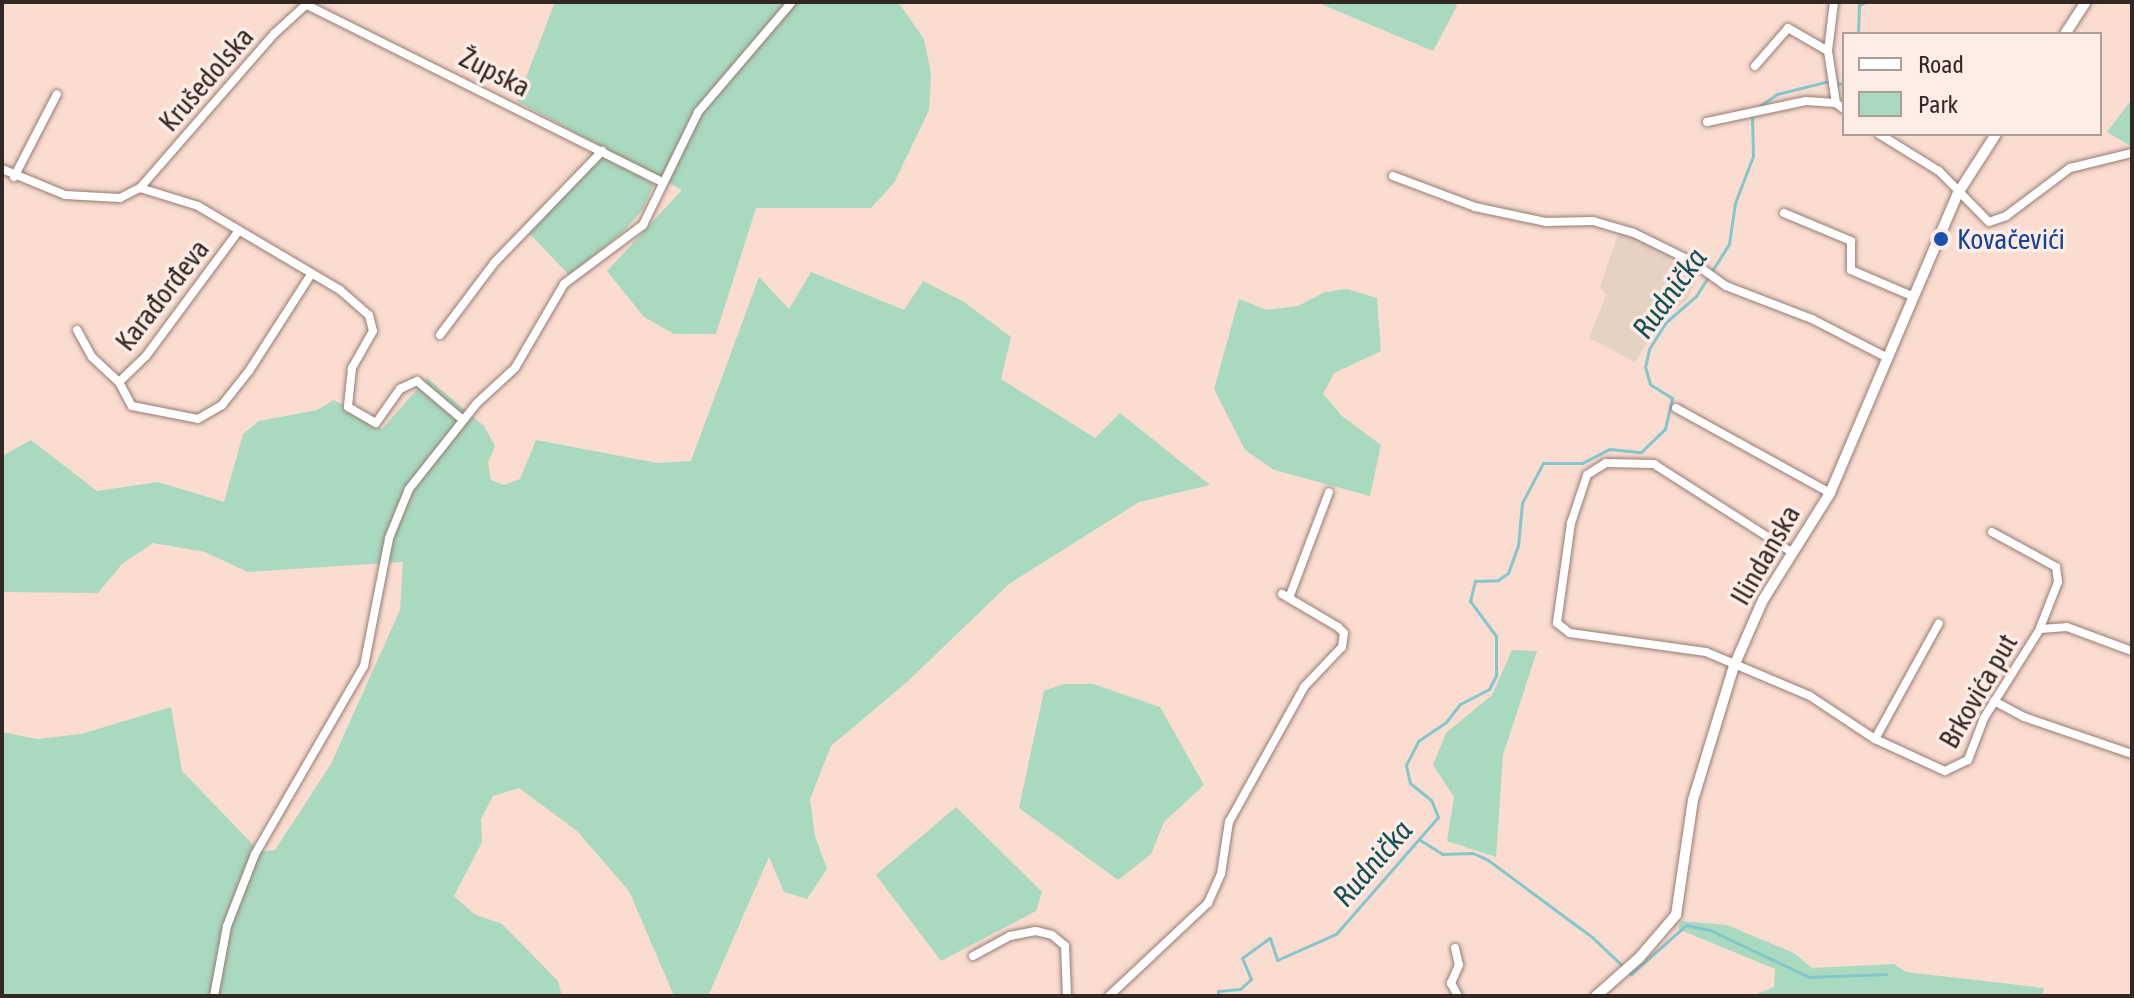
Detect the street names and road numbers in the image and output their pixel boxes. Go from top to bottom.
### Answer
street label: Krušedolska [152,20,260,138]
street label: Župska [454,40,536,104]
street label: Karađorđeva [108,233,216,357]
street label: Ilindanska [1723,499,1807,611]
street label: Brkovića put [1932,628,2024,754]

